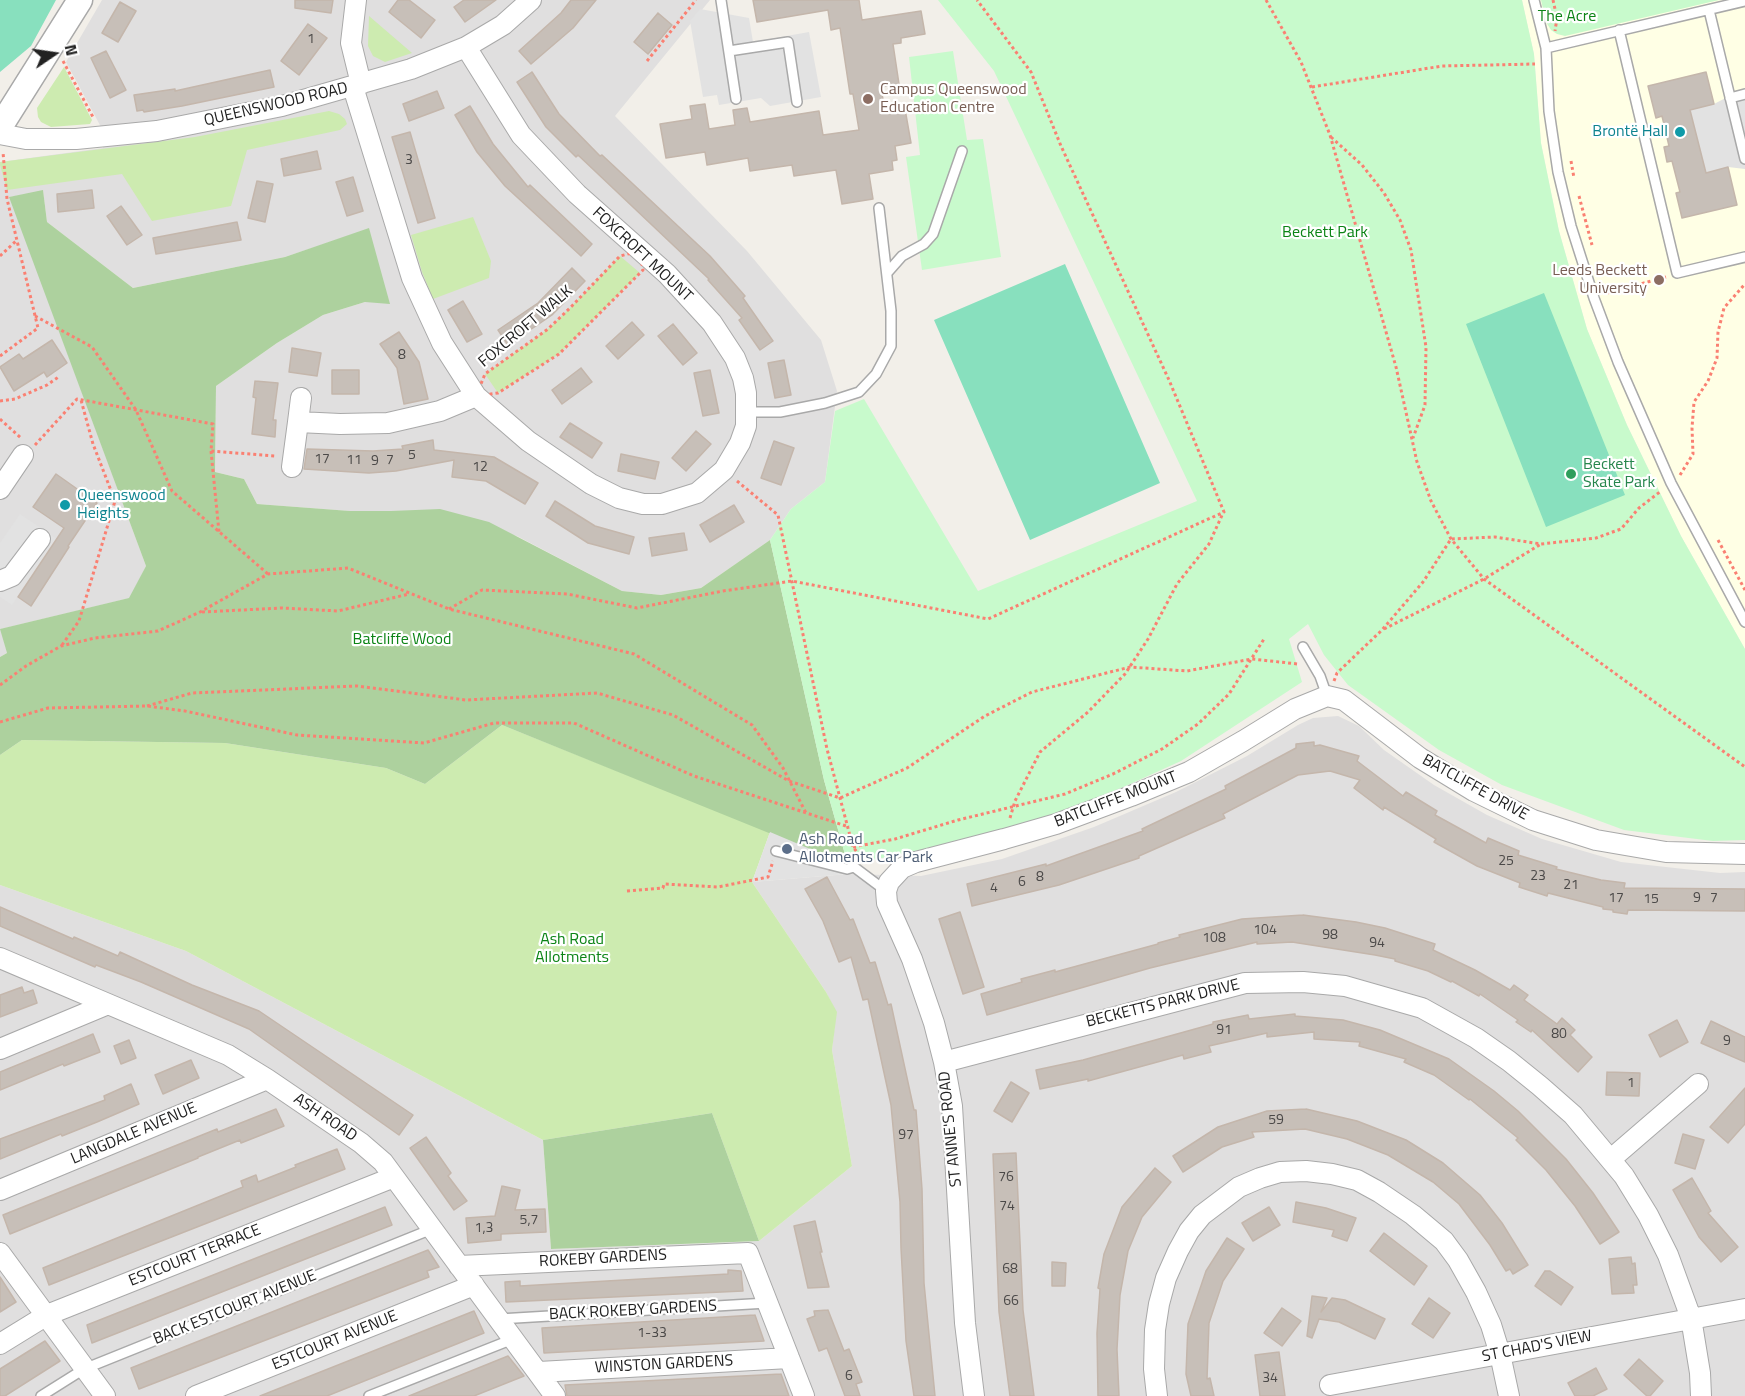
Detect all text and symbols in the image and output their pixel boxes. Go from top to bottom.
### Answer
park label: The Acre [1538,7,1596,27]
north arrow [24,24,84,84]
house number: 1 [307,32,315,48]
text: N [59,42,84,58]
street label: QUEENSWOOD ROAD [202,79,350,131]
place label: Campus Queenswood Education Centre [880,80,1027,118]
marker: Campus Queenswood Education Centre [861,92,875,106]
place label: Brontë Hall [1592,122,1668,142]
marker: Brontë Hall [1673,125,1687,139]
house number: 3 [405,153,413,169]
street label: FOXCROFT MOUNT [588,204,696,306]
park label: Beckett Park [1282,223,1368,243]
place label: Leeds Beckett University [1552,261,1647,299]
marker: Leeds Beckett University [1652,273,1666,287]
street label: FOXCROFT WALK [475,282,577,372]
house number: 8 [398,348,406,364]
house number: 5 [408,448,416,464]
house number: 17 [314,452,330,468]
house number: 11 [346,453,362,469]
house number: 7 [386,453,394,469]
house number: 9 [371,454,379,470]
place label: Beckett Skate Park [1583,455,1655,493]
house number: 12 [472,460,488,476]
marker: Beckett Skate Park [1564,467,1578,481]
place label: Queenswood Heights [77,486,166,524]
marker: Queenswood Heights [58,498,72,512]
park label: Batcliffe Wood [353,630,451,650]
street label: BATCLIFFE DRIVE [1419,751,1531,825]
street label: BATCLIFFE MOUNT [1052,768,1180,832]
place label: Ash Road Allotments Car Park [799,830,933,868]
marker: Ash Road Allotments Car Park [780,842,794,856]
house number: 25 [1498,854,1514,870]
house number: 23 [1530,869,1546,885]
house number: 8 [1036,870,1044,886]
house number: 6 [1018,875,1026,891]
house number: 21 [1563,878,1579,894]
house number: 4 [990,881,998,897]
house number: 17 [1608,891,1624,907]
house number: 9 [1693,891,1701,907]
house number: 7 [1710,891,1718,907]
house number: 15 [1643,892,1659,908]
house number: 104 [1253,923,1277,939]
house number: 98 [1322,928,1338,944]
park label: Ash Road Allotments [535,930,609,968]
house number: 108 [1202,931,1226,947]
house number: 94 [1369,936,1385,952]
street label: BECKETTS PARK DRIVE [1084,976,1242,1032]
house number: 91 [1216,1023,1232,1039]
house number: 80 [1551,1027,1567,1043]
house number: 9 [1723,1034,1731,1050]
street label: ST ANNE'S ROAD [935,1070,967,1188]
house number: 1 [1627,1076,1635,1092]
street label: ASH ROAD [290,1090,360,1146]
street label: LANGDALE AVENUE [68,1099,200,1169]
house number: 59 [1268,1113,1284,1129]
house number: 97 [898,1128,914,1144]
house number: 76 [998,1170,1014,1186]
house number: 74 [999,1199,1015,1215]
house number: 5,7 [520,1213,538,1229]
street label: ESTCOURT TERRACE [126,1221,264,1291]
house number: 1,3 [475,1221,493,1237]
street label: ROKEBY GARDENS [539,1246,667,1272]
house number: 68 [1002,1262,1018,1278]
street label: BACK ESTCOURT AVENUE [151,1266,319,1350]
house number: 66 [1003,1294,1019,1310]
street label: BACK ROKEBY GARDENS [549,1297,717,1325]
street label: ESTCOURT AVENUE [269,1307,401,1375]
house number: 1-33 [637,1326,667,1342]
street label: ST CHAD'S VIEW [1480,1327,1594,1367]
street label: WINSTON GARDENS [594,1352,734,1378]
house number: 6 [845,1369,853,1385]
house number: 34 [1262,1371,1278,1387]

